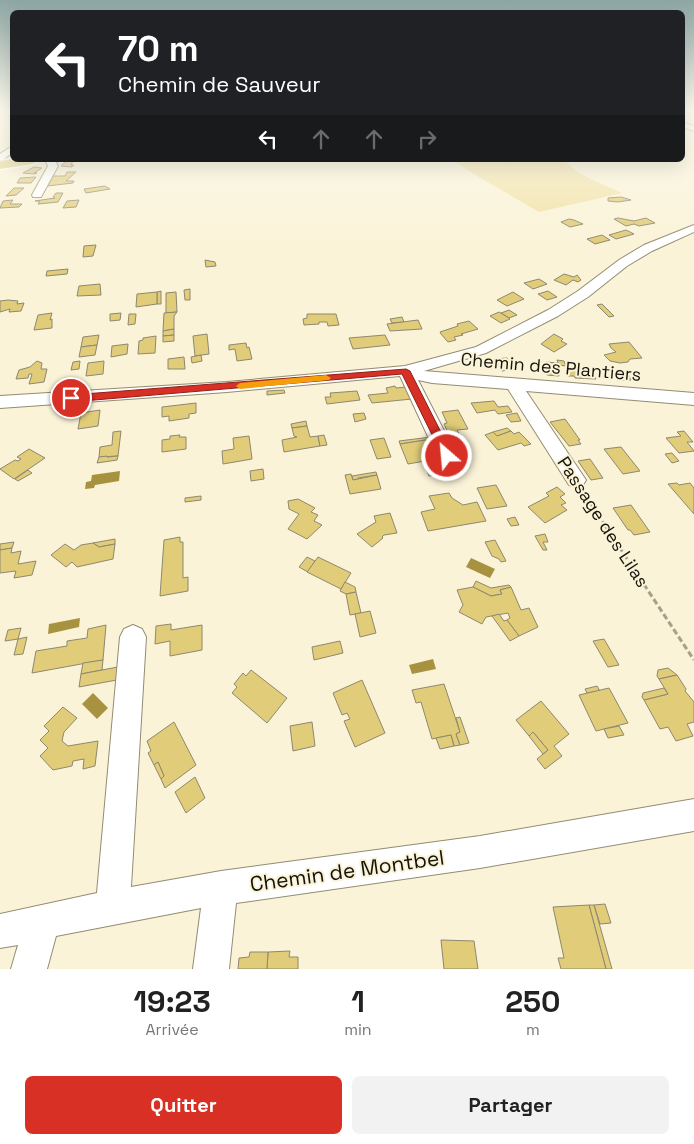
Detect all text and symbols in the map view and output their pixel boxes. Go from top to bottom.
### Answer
text: 70 m [118,27,199,71]
icon: left [35,30,100,95]
text: Chemin de Sauveur [118,70,320,98]
icon: left [254,125,282,153]
icon: ahead [307,125,335,153]
icon: ahead [360,125,388,153]
icon: right [413,125,441,153]
street label: Chemin des Plantiers [460,347,642,386]
pin [50,377,92,419]
icon: arrive [57,384,85,412]
position arrow [420,429,472,481]
street label: Passage des Lilas [553,452,654,592]
street label: Chemin de Montbel [248,843,446,898]
text: 19:23 [134,982,211,1021]
text: 1 [351,982,365,1021]
text: 250 [505,982,560,1021]
text: Arrivée [145,1019,199,1040]
text: min [344,1019,372,1040]
text: m [526,1019,540,1040]
button: Quitter [25,1076,342,1134]
button: Partager [352,1076,669,1134]

